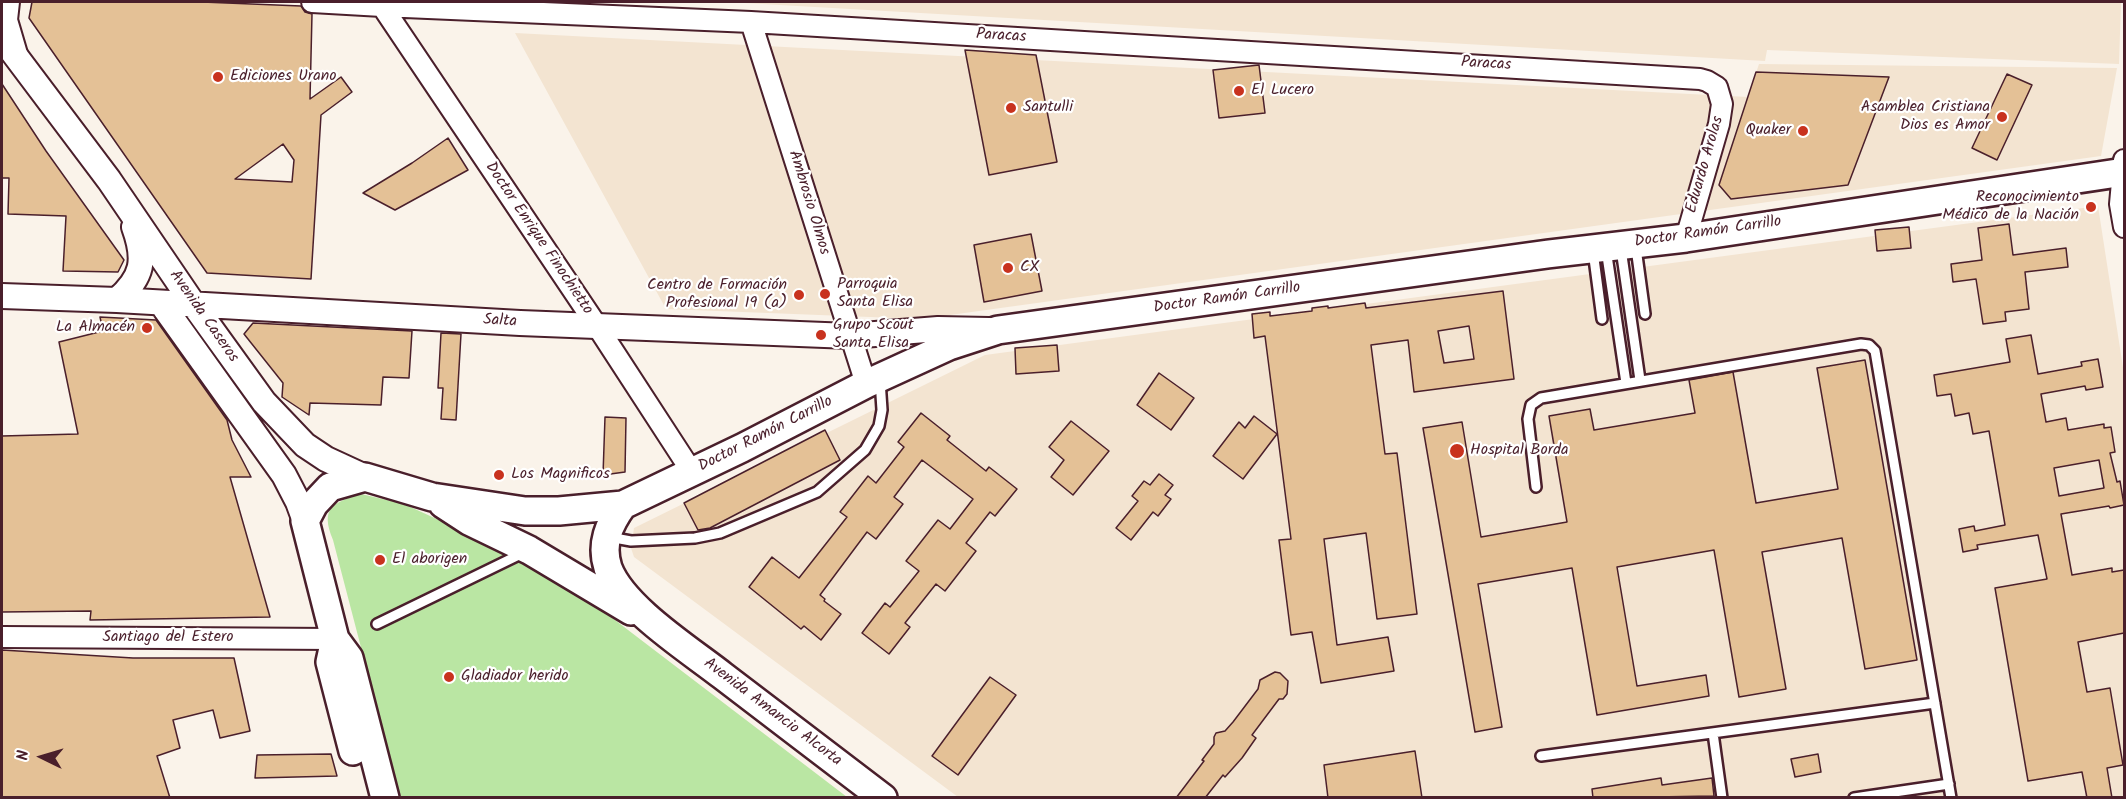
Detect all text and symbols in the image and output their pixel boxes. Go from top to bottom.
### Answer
street label: Paracas [975,26,1027,48]
street label: Paracas [1460,54,1512,76]
place label: Ediciones Urano [230,67,336,87]
marker: Ediciones Urano [211,70,225,84]
place label: El Lucero [1251,81,1314,101]
marker: El Lucero [1232,84,1246,98]
place label: Santulli [1023,98,1073,118]
place label: Asamblea Cristiana Dios es Amor [1861,98,1990,136]
marker: Santulli [1004,101,1018,115]
marker: Asamblea Cristiana Dios es Amor [1995,110,2009,124]
street label: Eduardo Arolas [1683,114,1729,216]
place label: Quaker [1746,121,1791,141]
marker: Quaker [1796,124,1810,138]
street label: Ambrosio Olmos [783,148,833,258]
street label: Doctor Enrique Finochietto [480,159,596,319]
place label: Reconocimiento Médico de la Nación [1942,188,2079,226]
marker: Reconocimiento Médico de la Nación [2084,200,2098,214]
street label: Doctor Ramón Carrillo [1633,213,1783,253]
place label: CX [1020,258,1040,278]
marker: CX [1001,261,1015,275]
street label: Avenida Caseros [164,267,242,367]
place label: Parroquia Santa Elisa [837,275,913,313]
place label: Centro de Formación Profesional 19 (a) [647,276,787,314]
street label: Doctor Ramón Carrillo [1152,279,1302,319]
marker: Parroquia Santa Elisa [818,287,832,301]
marker: Centro de Formación Profesional 19 (a) [792,288,806,302]
street label: Salta [483,312,517,332]
place label: Grupo Scout Santa Elisa [833,316,914,354]
place label: La Almacén [56,318,135,338]
marker: La Almacén [140,321,154,335]
marker: Grupo Scout Santa Elisa [814,328,828,342]
street label: Doctor Ramón Carrillo [696,393,836,477]
place label: Hospital Borda [1470,441,1568,461]
marker: Hospital Borda [1448,442,1466,460]
place label: Los Magnificos [511,465,610,485]
marker: Los Magnificos [492,468,506,482]
place label: El aborigen [392,550,467,570]
marker: El aborigen [373,553,387,567]
street label: Santiago del Estero [103,628,233,648]
street label: Avenida Amancio Alcorta [699,655,845,771]
place label: Gladiador herido [461,667,569,687]
marker: Gladiador herido [442,670,456,684]
north arrow [12,727,72,787]
text: N [11,749,36,762]

